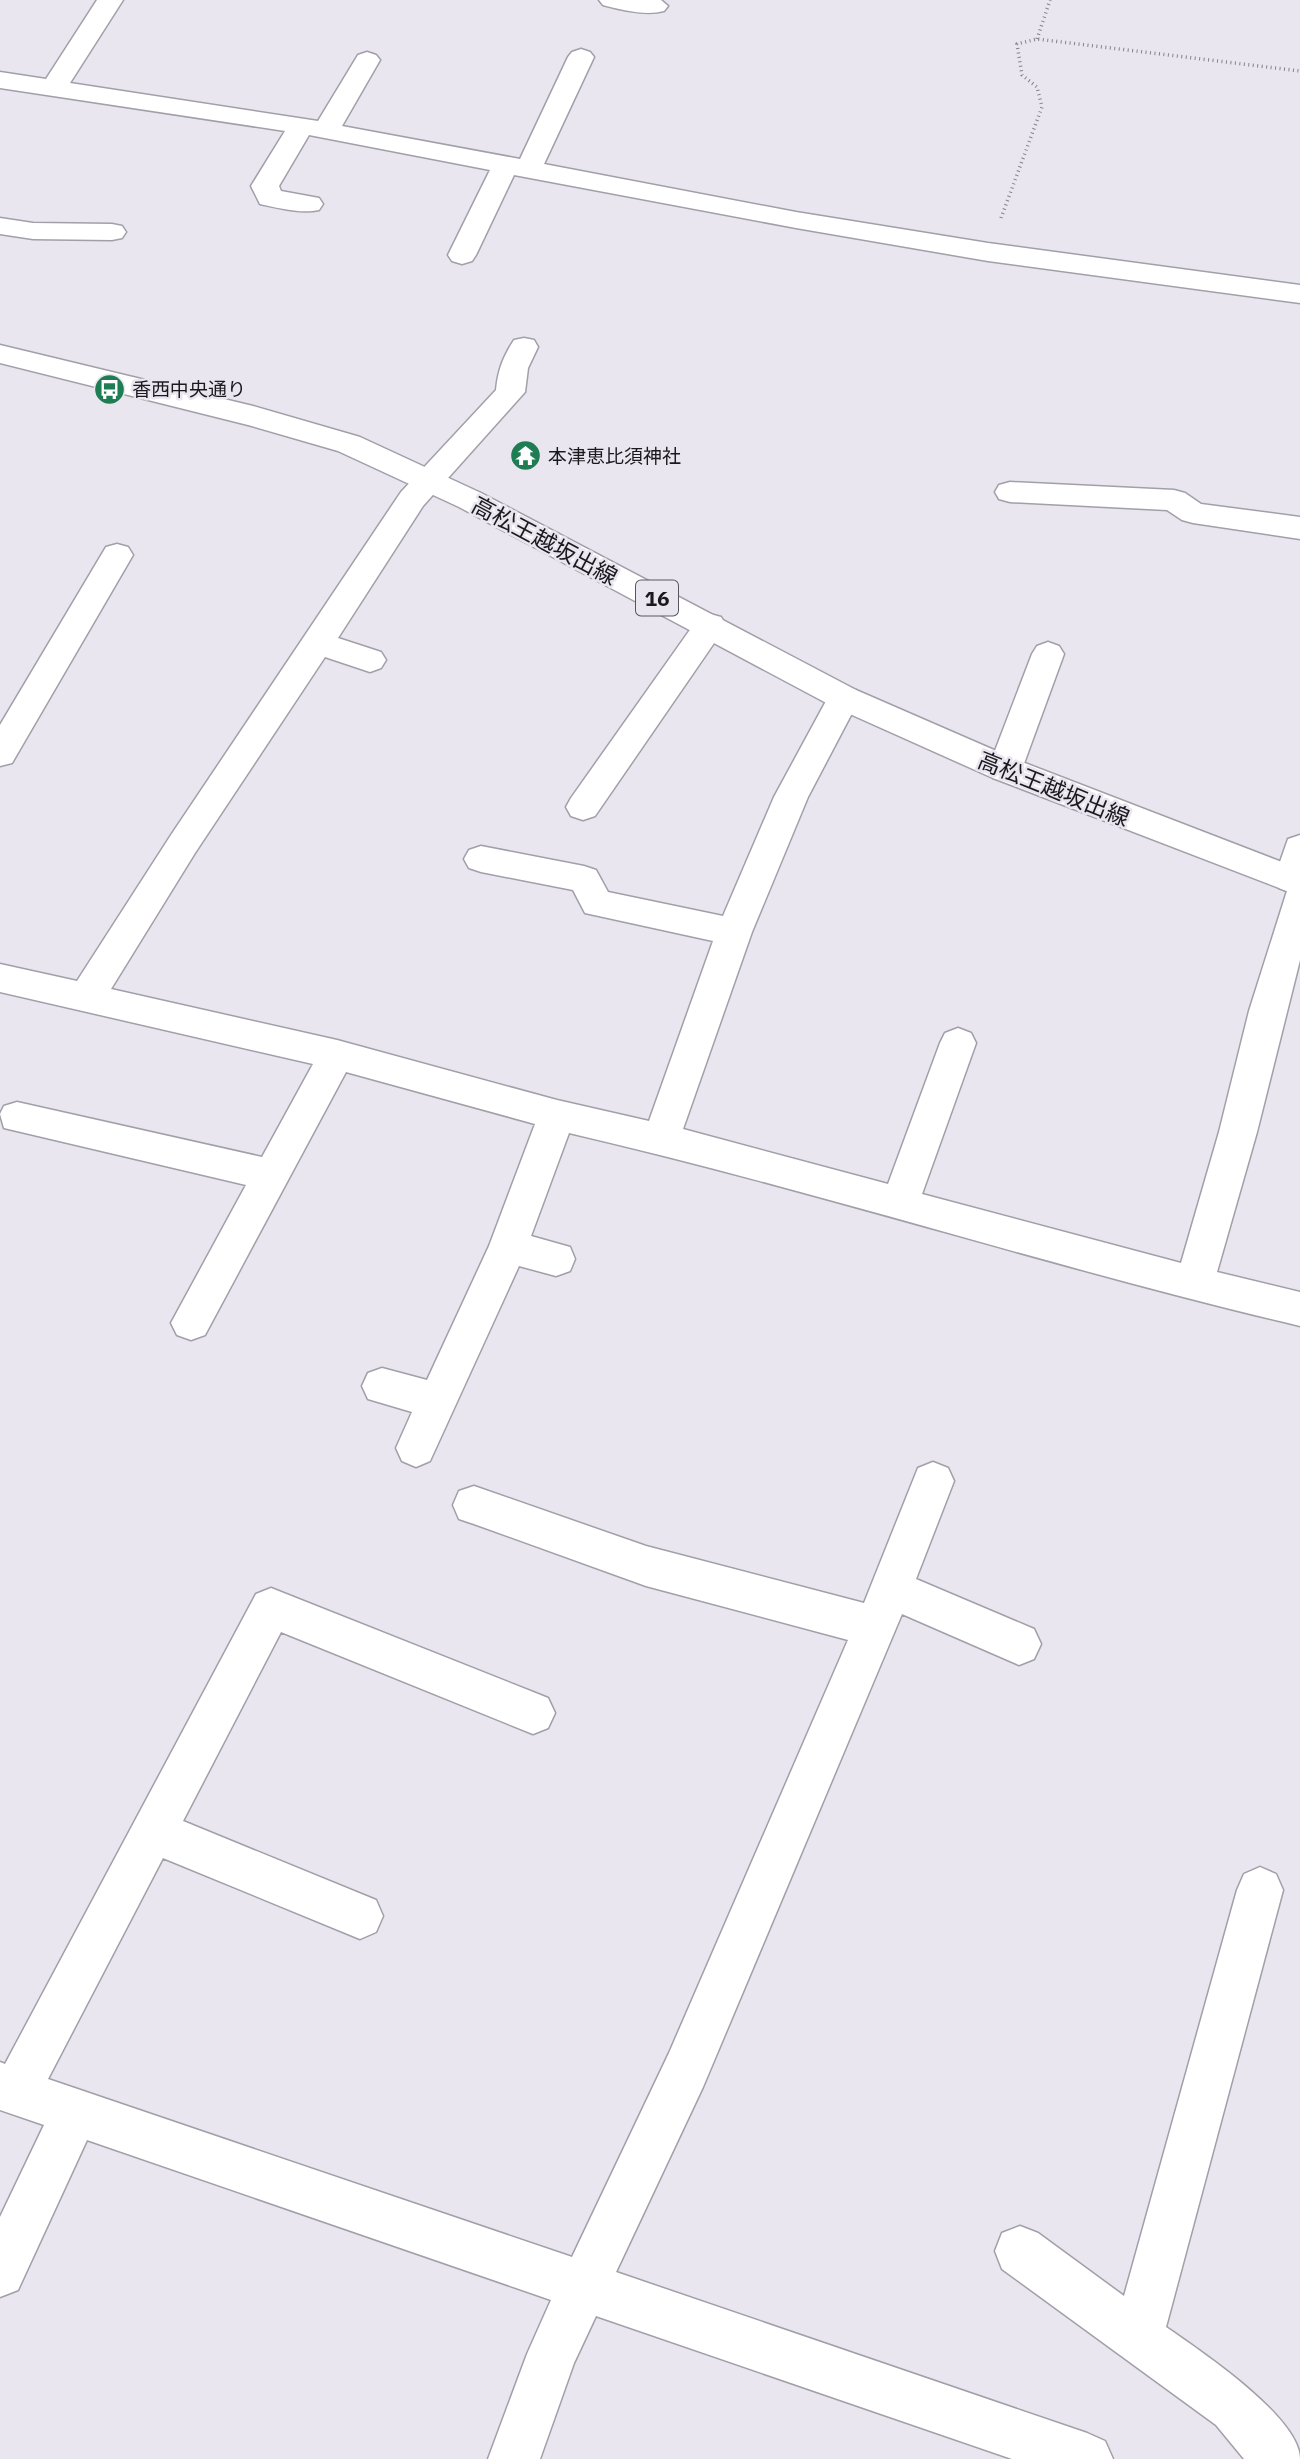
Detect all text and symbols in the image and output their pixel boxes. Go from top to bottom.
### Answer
bus stop icon: 香西中央通り [92,372,126,406]
place label: 香西中央通り [132,377,246,401]
temple icon: 本津恵比須神社 [508,439,542,473]
place label: 本津恵比須神社 [548,444,681,468]
street label: 高松王越坂出線 [467,489,623,591]
road number: 16 [636,580,678,616]
street label: 高松王越坂出線 [974,744,1134,832]

